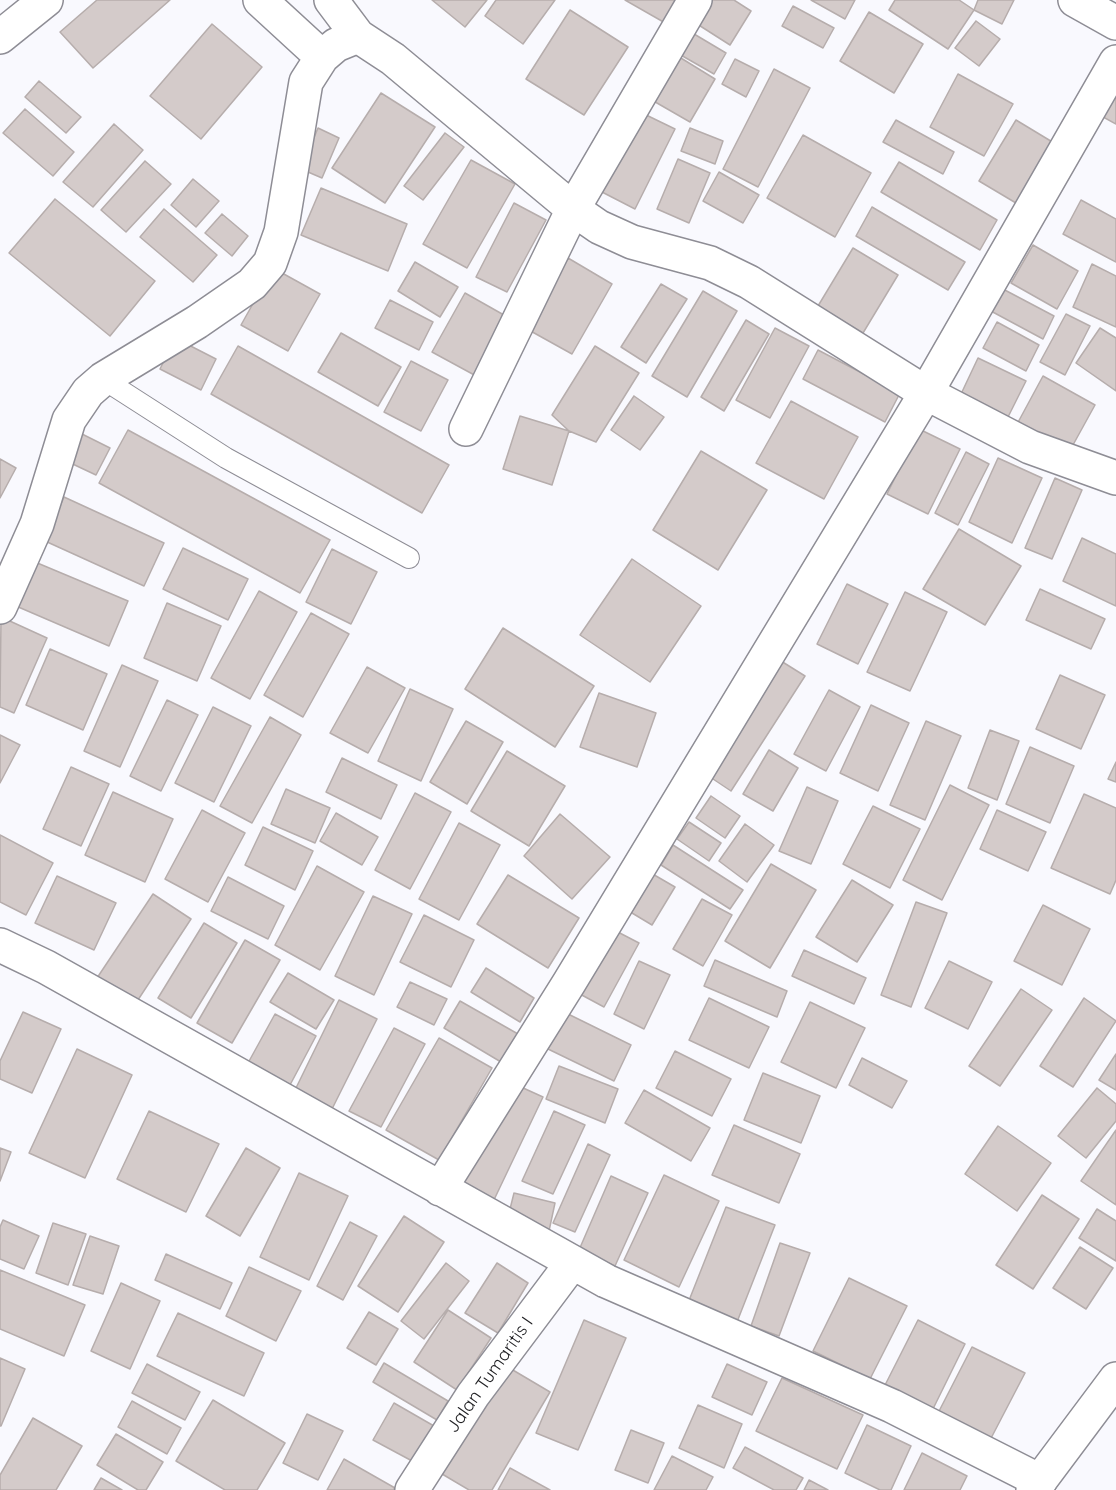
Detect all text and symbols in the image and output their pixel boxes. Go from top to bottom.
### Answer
street label: Jalan Tumaritis I [442,1313,538,1437]

